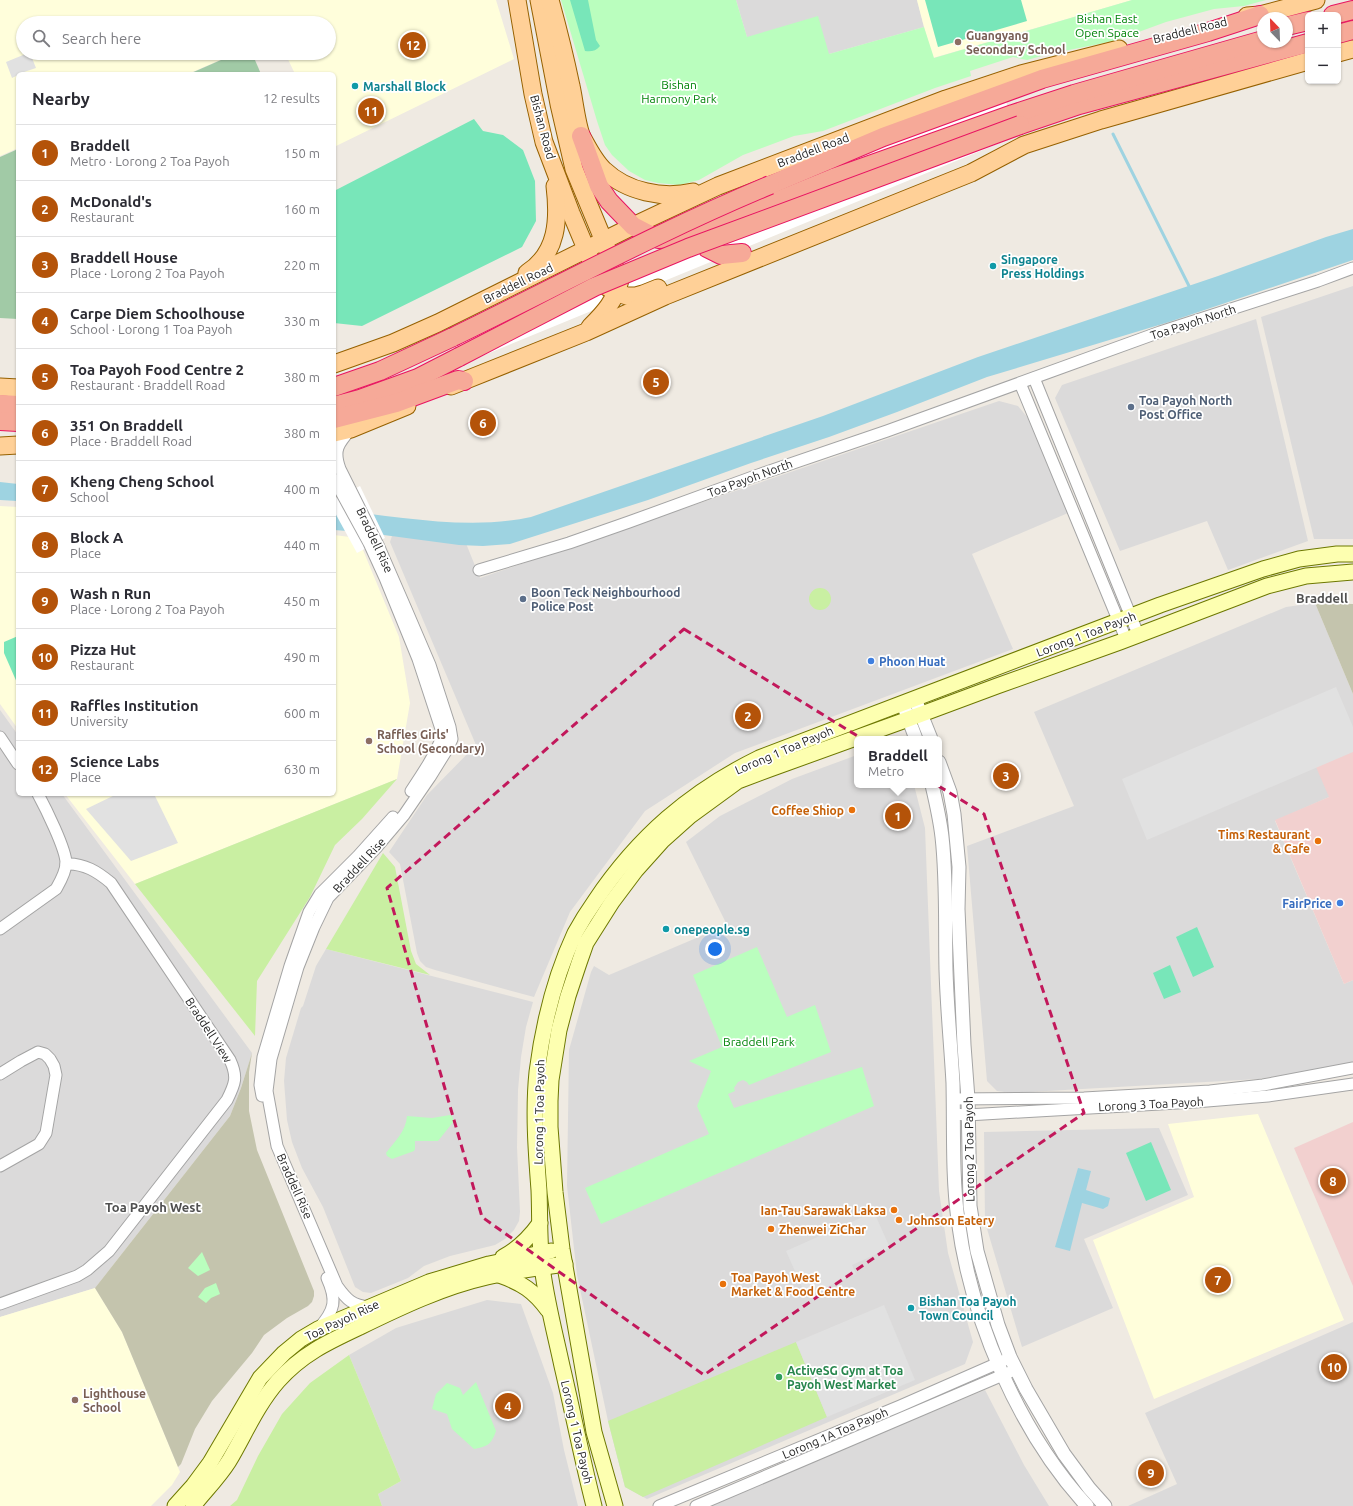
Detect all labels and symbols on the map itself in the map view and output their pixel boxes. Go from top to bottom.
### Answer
park label: Bishan East Open Space [1075,12,1139,39]
north arrow [1257,12,1293,48]
street label: Braddell Road [1152,15,1228,45]
place label: Guangyang Secondary School [966,29,1066,56]
pin: 12 [400,30,426,60]
marker: Guangyang Secondary School [953,37,963,47]
park label: Bishan Harmony Park [641,78,717,105]
place label: Marshall Block [363,80,446,93]
marker: Marshall Block [350,81,360,91]
street label: Bishan Road [528,93,558,161]
pin: 11 [358,96,384,126]
street label: Braddell Road [775,130,851,170]
place label: Singapore Press Holdings [1001,253,1085,280]
street label: Braddell Road [481,261,555,305]
marker: Singapore Press Holdings [988,261,998,271]
street label: Toa Payoh North [1149,302,1237,342]
pin: 5 [643,367,669,397]
place label: Toa Payoh North Post Office [1139,394,1232,421]
marker: Toa Payoh North Post Office [1126,402,1136,412]
pin: 6 [470,408,496,438]
street label: Toa Payoh North [706,457,794,499]
street label: Braddell Rise [354,505,396,575]
place label: Boon Teck Neighbourhood Police Post [531,586,680,613]
district label: Braddell [1296,591,1348,605]
marker: Boon Teck Neighbourhood Police Post [518,594,528,604]
street label: Lorong 1 Toa Payoh [1034,609,1138,659]
place label: Phoon Huat [879,655,945,668]
marker: Phoon Huat [866,656,876,666]
pin: 2 [735,701,761,731]
street label: Lorong 1 Toa Payoh [733,723,835,777]
place label: Raffles Girls' School (Secondary) [377,728,485,756]
marker: Raffles Girls' School (Secondary) [364,736,374,746]
pin: 3 [993,761,1019,791]
pin: 1 [885,801,911,831]
place label: Coffee Shiop [771,804,844,817]
marker: Coffee Shiop [847,805,857,815]
place label: Tims Restaurant & Cafe [1218,828,1310,855]
street label: Braddell Rise [330,835,388,895]
marker: Tims Restaurant & Cafe [1313,836,1323,846]
place label: FairPrice [1282,897,1332,910]
marker: FairPrice [1335,898,1345,908]
place label: onepeople.sg [674,923,750,936]
marker: onepeople.sg [661,924,671,934]
your location [705,939,725,959]
street label: Braddell View [183,995,235,1066]
park label: Braddell Park [723,1035,795,1048]
street label: Lorong 1 Toa Payoh [532,1059,546,1165]
street label: Lorong 3 Toa Payoh [1098,1095,1204,1113]
street label: Lorong 2 Toa Payoh [962,1096,976,1202]
street label: Braddell Rise [275,1151,315,1221]
pin: 8 [1320,1166,1346,1196]
district label: Toa Payoh West [105,1200,201,1214]
place label: Ian-Tau Sarawak Laksa [761,1204,886,1217]
marker: Ian-Tau Sarawak Laksa [889,1205,899,1215]
place label: Johnson Eatery [907,1214,995,1227]
marker: Johnson Eatery [894,1215,904,1225]
place label: Zhenwei ZiChar [779,1223,866,1236]
marker: Zhenwei ZiChar [766,1224,776,1234]
pin: 7 [1205,1265,1231,1295]
place label: Toa Payoh West Market & Food Centre [731,1271,855,1298]
marker: Toa Payoh West Market & Food Centre [718,1279,728,1289]
place label: Bishan Toa Payoh Town Council [919,1295,1017,1322]
street label: Toa Payoh Rise [303,1297,381,1343]
marker: Bishan Toa Payoh Town Council [906,1303,916,1313]
pin: 10 [1321,1352,1347,1382]
place label: ActiveSG Gym at Toa Payoh West Market [787,1364,903,1391]
marker: ActiveSG Gym at Toa Payoh West Market [774,1372,784,1382]
street label: Lorong 1 Toa Payoh [559,1379,595,1485]
place label: Lighthouse School [83,1387,146,1414]
pin: 4 [495,1391,521,1421]
marker: Lighthouse School [70,1395,80,1405]
street label: Lorong 1A Toa Payoh [780,1405,890,1461]
pin: 9 [1138,1458,1164,1488]

